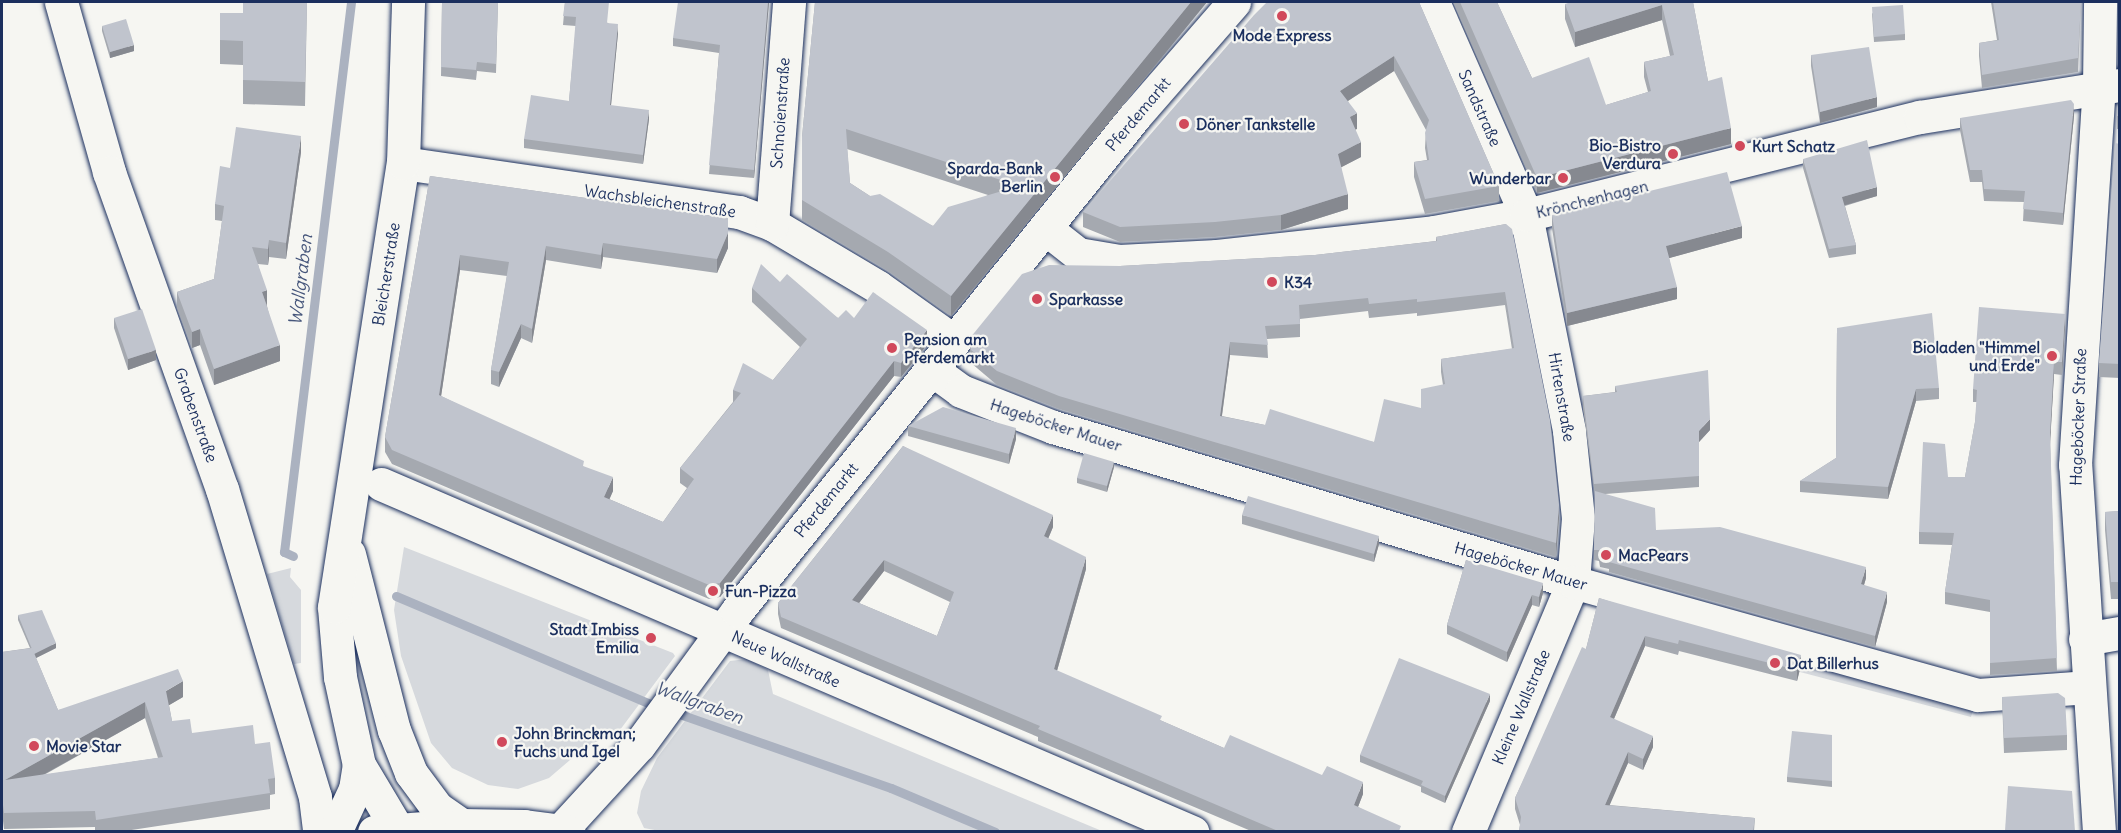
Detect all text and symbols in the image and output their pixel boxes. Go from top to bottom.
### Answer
marker: Mode Express [1275,9,1289,23]
place label: Mode Express [1232,25,1332,45]
street label: Schnoienstraße [767,57,793,169]
street label: Sandstraße [1455,67,1505,149]
street label: Pferdemarkt [1102,73,1174,155]
place label: Döner Tankstelle [1196,114,1315,134]
marker: Döner Tankstelle [1177,117,1191,131]
place label: Bio-Bistro Verdura [1589,135,1661,173]
place label: Kurt Schatz [1752,136,1835,156]
marker: Kurt Schatz [1733,139,1747,153]
marker: Bio-Bistro Verdura [1666,147,1680,161]
place label: Sparda-Bank Berlin [947,158,1043,196]
place label: Wunderbar [1469,168,1551,188]
marker: Sparda-Bank Berlin [1048,170,1062,184]
marker: Wunderbar [1556,171,1570,185]
street label: Krönchenhagen [1534,176,1650,222]
street label: Wachsbleichenstraße [583,181,737,221]
street label: Bleicherstraße [368,221,404,327]
water label: Wallgraben [285,233,317,327]
place label: K34 [1284,272,1312,292]
marker: K34 [1265,275,1279,289]
place label: Sparkasse [1049,289,1123,309]
marker: Sparkasse [1030,292,1044,306]
place label: Pension am Pferdemarkt [904,329,995,367]
place label: Bioladen "Himmel und Erde" [1912,337,2040,375]
marker: Pension am Pferdemarkt [885,341,899,355]
street label: Hageböcker Straße [2066,348,2090,486]
marker: Bioladen "Himmel und Erde" [2045,349,2059,363]
street label: Hirtenstraße [1545,351,1579,443]
street label: Grabenstraße [170,365,222,465]
street label: Hageböcker Mauer [988,395,1124,455]
street label: Pferdemarkt [790,459,862,541]
street label: Hageböcker Mauer [1452,538,1590,594]
place label: MacPears [1618,545,1689,565]
marker: MacPears [1599,548,1613,562]
place label: Fun-Pizza [725,581,796,601]
marker: Fun-Pizza [706,584,720,598]
place label: Stadt Imbiss Emilia [549,619,639,657]
street label: Neue Wallstraße [729,626,843,692]
marker: Stadt Imbiss Emilia [644,631,658,645]
street label: Kleine Wallstraße [1488,647,1554,767]
place label: Dat Billerhus [1787,653,1879,673]
marker: Dat Billerhus [1768,656,1782,670]
water label: Wallgraben [652,677,746,729]
place label: John Brinckman; Fuchs und Igel [514,723,636,761]
marker: John Brinckman; Fuchs und Igel [495,735,509,749]
place label: Movie Star [46,736,121,756]
marker: Movie Star [27,739,41,753]

